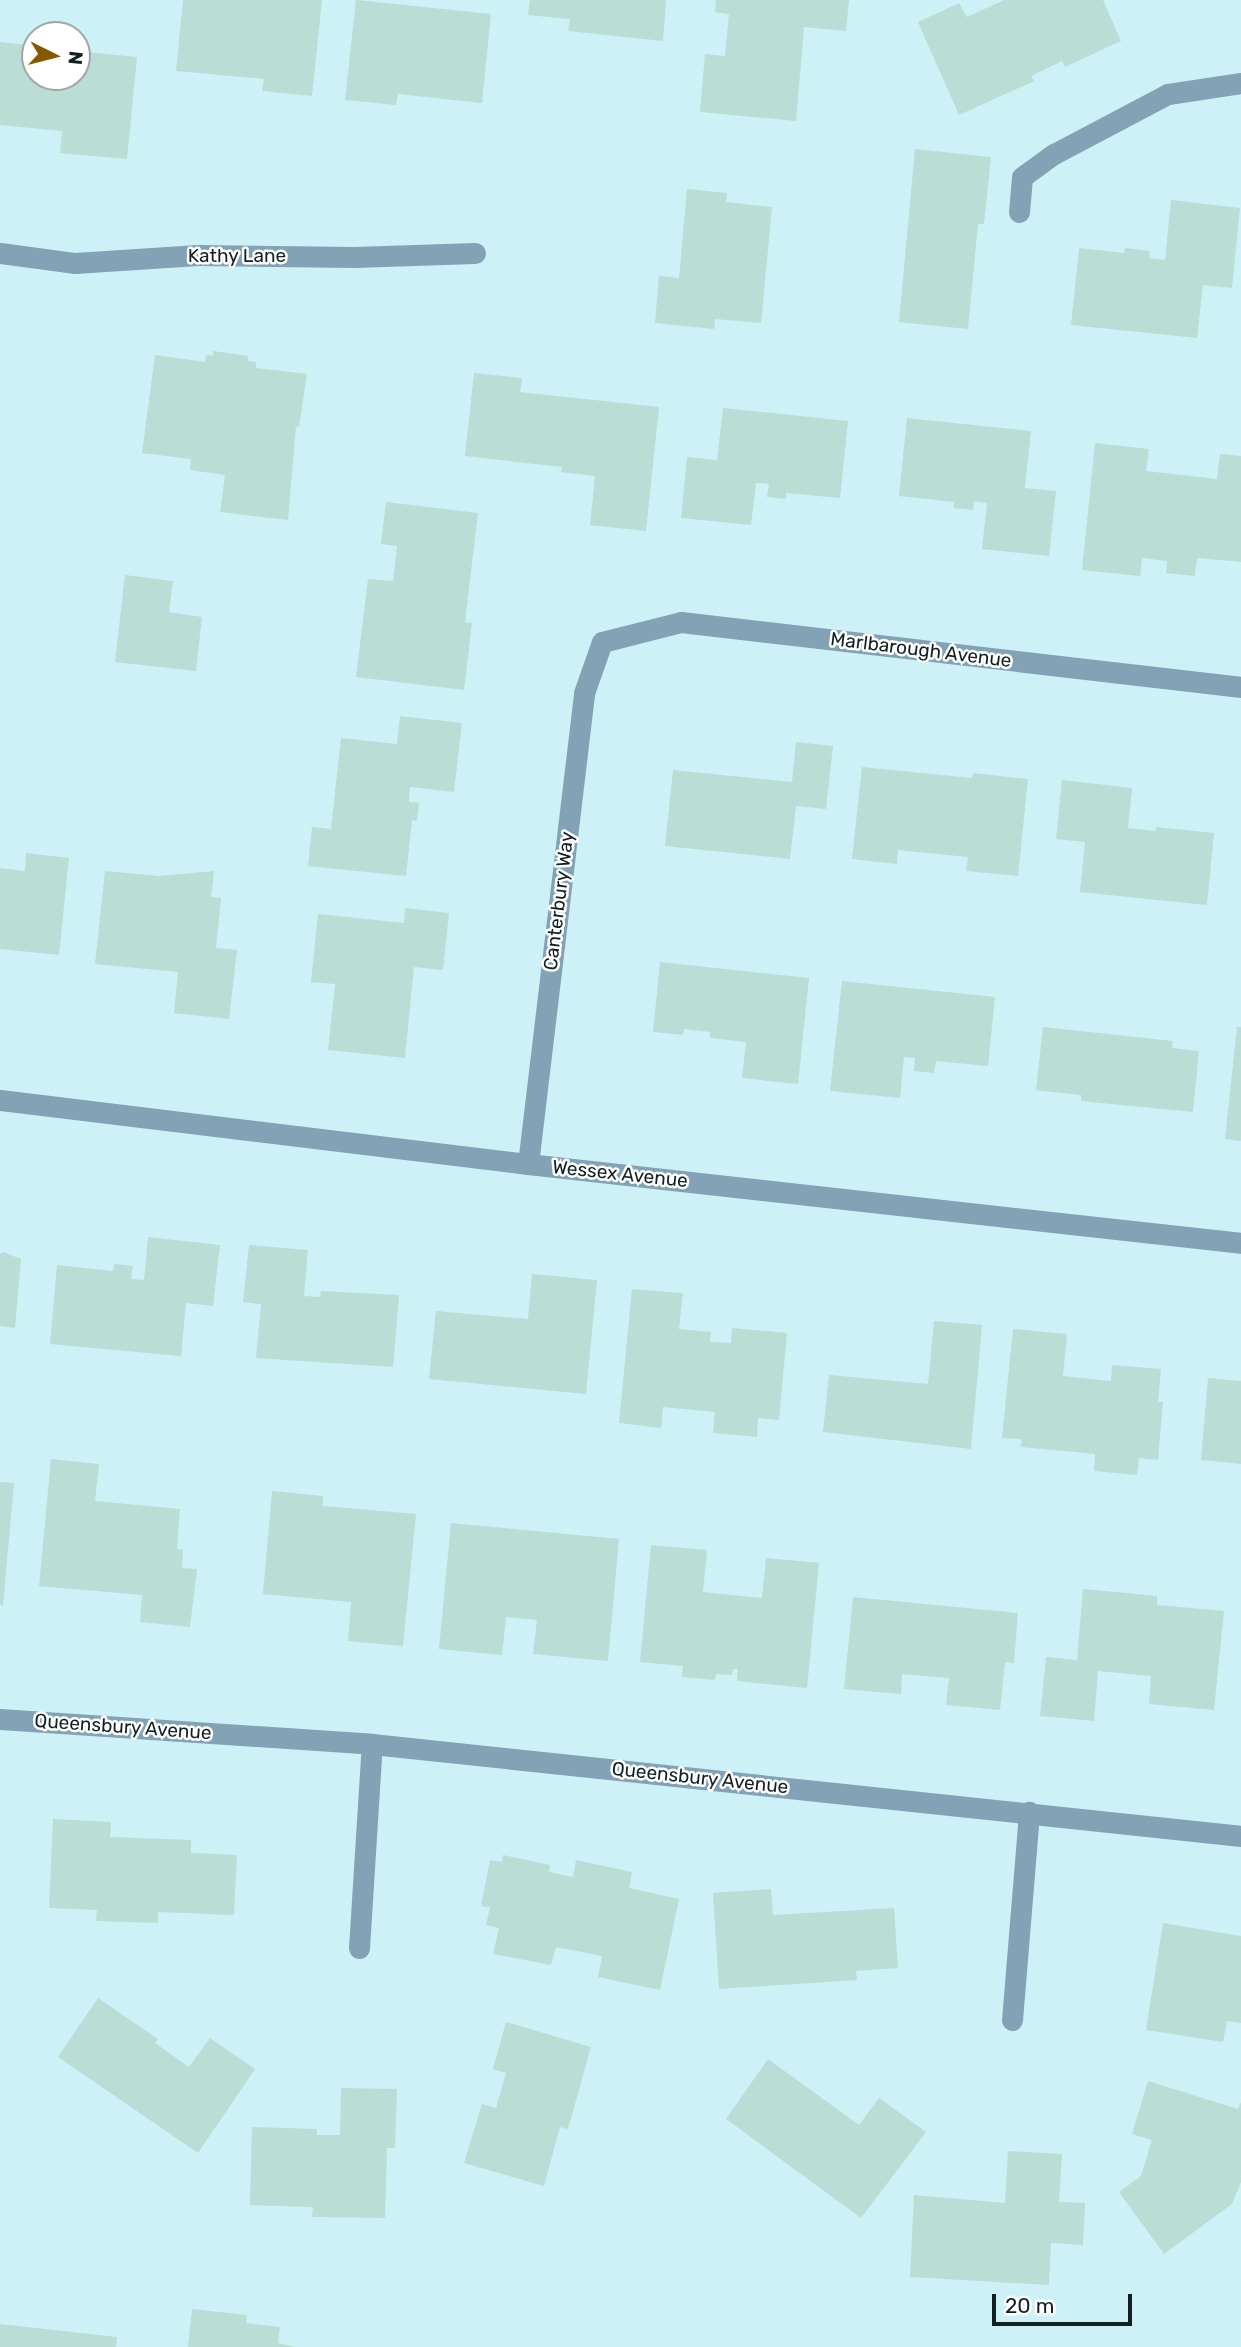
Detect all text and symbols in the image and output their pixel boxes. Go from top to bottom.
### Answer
north arrow [21,21,91,91]
text: N [63,50,88,66]
street label: Kathy Lane [188,245,286,267]
street label: Marlbarough Avenue [829,628,1013,672]
street label: Canterbury Way [539,830,579,972]
street label: Wessex Avenue [551,1156,689,1192]
street label: Queensbury Avenue [33,1709,213,1745]
street label: Queensbury Avenue [610,1757,790,1799]
scale bar [996,2280,1136,2324]
text: 20 m [1005,2293,1054,2318]

